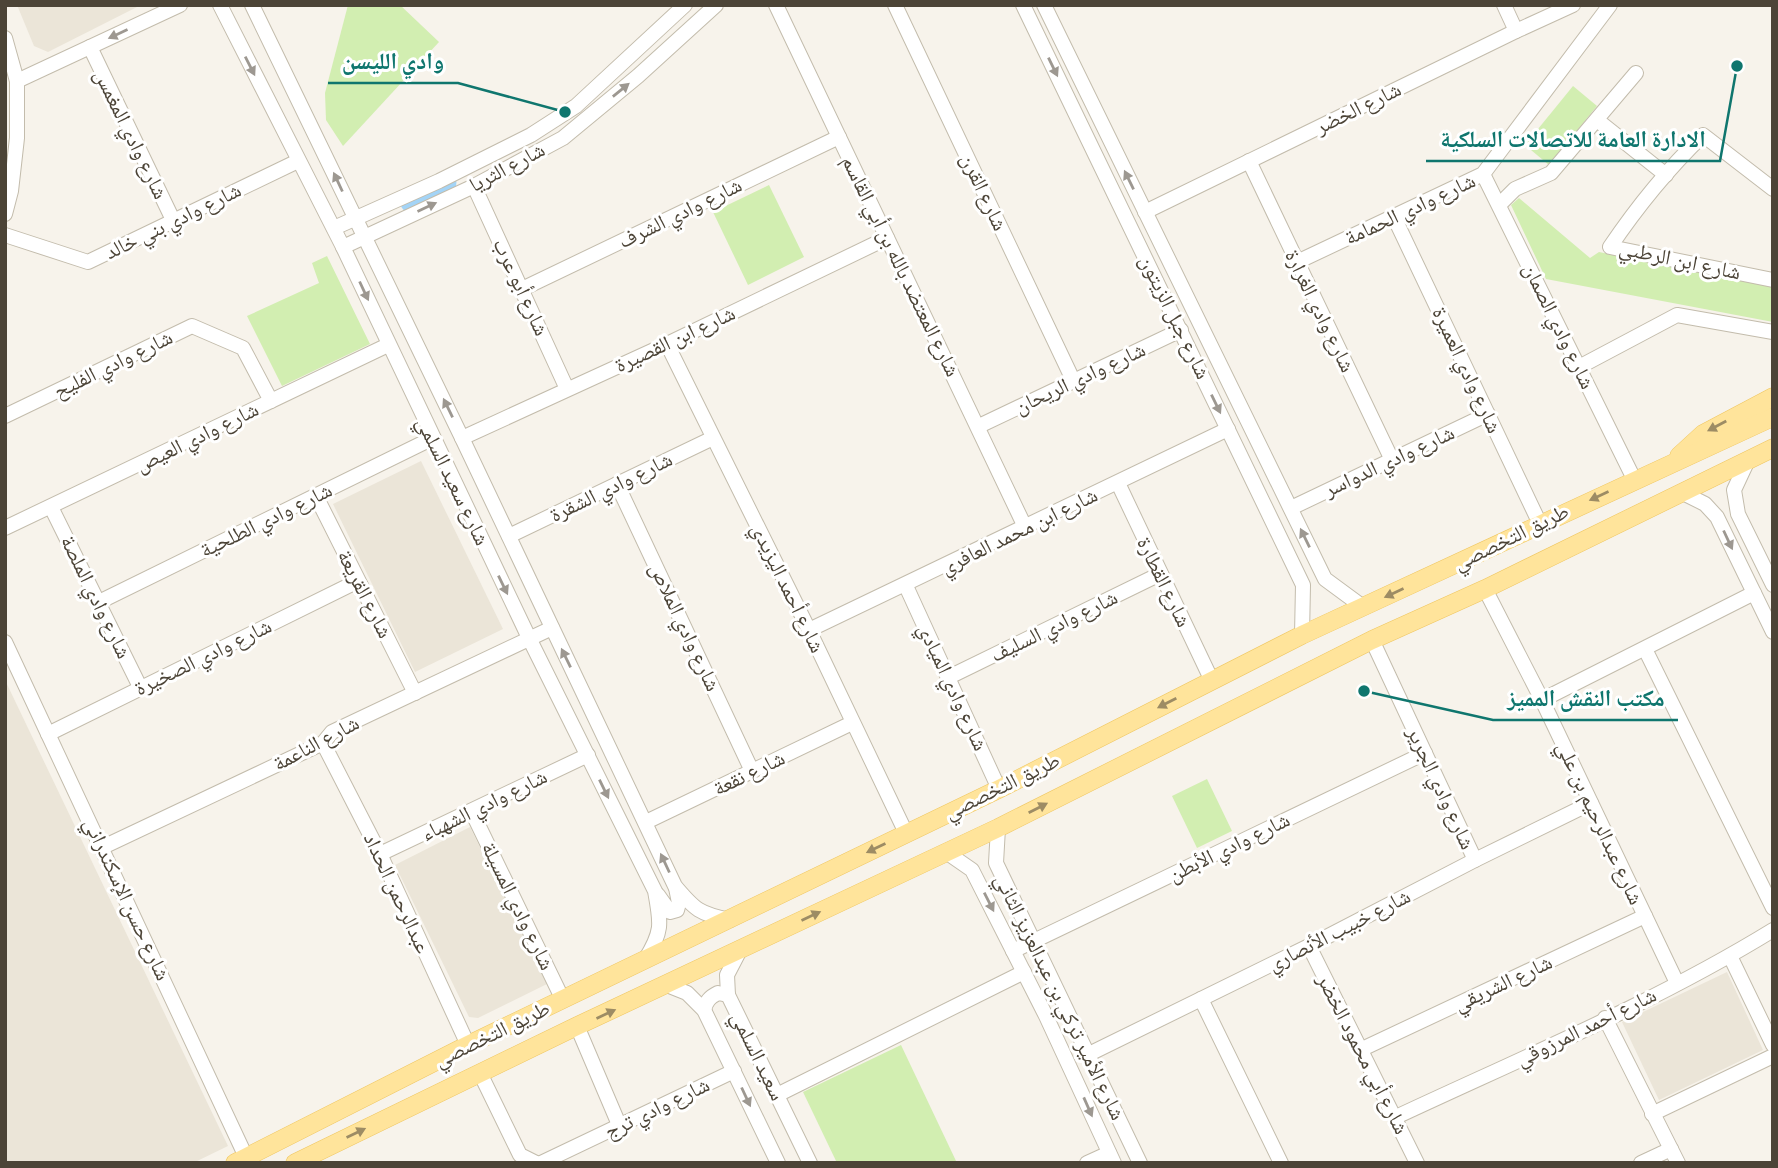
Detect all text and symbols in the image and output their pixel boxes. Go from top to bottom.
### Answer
one-way arrow [108,28,128,40]
callout: وادي الليسن [328,39,458,83]
text: وادي الليسن [342,45,444,80]
one-way arrow [245,56,256,76]
one-way arrow [1047,57,1059,77]
street label: شارع وادي المغمس [85,64,176,205]
street label: شارع الخضر [1309,74,1406,142]
one-way arrow [612,83,629,98]
callout: الادارة العامة للاتصالات السلكية [1426,117,1720,161]
text: الادارة العامة للاتصالات السلكية [1440,123,1706,156]
street label: شارع الثريا [464,134,550,200]
street label: شارع القرن [953,148,1015,236]
street label: شارع المعتضد بالله بن أبي القاسم [833,150,968,382]
street label: شارع وادي الحمامة [1340,166,1481,254]
street label: شارع وادي الشرف [613,170,748,257]
one-way arrow [1124,170,1135,190]
one-way arrow [332,172,343,192]
street label: شارع وادي بني خالد [100,175,247,268]
one-way arrow [417,201,437,213]
street label: شارع ابن الرطبي [1616,232,1744,289]
street label: شارع أبو عرب [485,233,557,341]
street label: شارع وادي الغرارة [1276,245,1363,378]
street label: شارع جبل الزيتون [1132,250,1218,384]
street label: شارع وادي الصمان [1514,258,1602,395]
one-way arrow [358,281,370,301]
street label: شارع ابن القصيرة [610,298,740,380]
street label: شارع وادي العميرة [1423,302,1509,439]
street label: شارع وادي الفليح [48,322,178,407]
street label: شارع وادي الريحان [1010,334,1151,423]
street label: شارع وادي العيص [130,394,264,481]
one-way arrow [1211,394,1222,414]
one-way arrow [442,398,453,418]
street label: شارع سعيد السلمي [408,412,497,551]
street label: شارع وادي الدواسر [1318,418,1460,506]
one-way arrow [1707,420,1727,432]
street label: شارع وادي الشقرة [544,444,678,531]
street label: شارع وادي الطلحية [195,475,338,566]
street label: شارع ابن محمد العافري [935,480,1103,583]
one-way arrow [1589,490,1609,501]
street label: طريق التخصصي [1448,496,1574,579]
street label: شارع أحمد اليزيدي [742,518,832,658]
one-way arrow [1299,528,1311,548]
street label: شارع وادي الملصة [52,530,139,664]
one-way arrow [1723,530,1734,550]
street label: شارع القطارة [1129,532,1199,632]
street label: شارع القريعة [330,545,400,643]
street label: شارع وادي الملاص [641,558,728,697]
one-way arrow [498,575,509,595]
street label: شارع وادي السليف [985,582,1123,671]
one-way arrow [1383,588,1404,599]
street label: شارع وادي الصخيرة [129,611,277,704]
street label: شارع وادي الميادي [909,618,996,756]
one-way arrow [561,648,572,668]
callout: مكتب النقش المميز [1493,676,1678,720]
text: مكتب النقش المميز [1506,682,1665,715]
one-way arrow [1157,698,1177,709]
street label: شارع الناعمة [268,708,364,778]
street label: شارع وادي الجرير [1398,721,1483,855]
street label: شارع عبدالرحيم بن علي [1548,736,1651,910]
street label: شارع نقعة [708,743,790,803]
street label: طريق التخصصي [939,745,1065,828]
street label: شارع وادي الشهباء [416,762,553,850]
one-way arrow [599,779,610,799]
one-way arrow [1029,802,1049,814]
street label: شارع وادي الأبطن [1163,805,1295,891]
street label: شارع حسن الإسكندراني [75,813,178,986]
street label: عبدالرحمن الحداد [356,828,438,959]
street label: شارع وادي المسيلة [473,837,562,976]
one-way arrow [866,843,886,854]
one-way arrow [659,853,671,873]
street label: شارع الأمير تركي بن عبدالعزيز الثاني [986,869,1133,1126]
street label: شارع خبيب الأنصاري [1262,881,1416,980]
one-way arrow [983,892,994,912]
one-way arrow [801,910,821,921]
street label: شارع الشريقي [1449,947,1558,1020]
street label: شارع أبي محمود الخضر [1308,968,1416,1140]
street label: شارع أحمد المرزوقي [1511,980,1662,1075]
street label: طريق التخصصي [429,993,555,1076]
street label: سعيد السلمي [722,1006,792,1106]
one-way arrow [596,1008,616,1020]
street label: شارع وادي ترج [599,1070,715,1148]
one-way arrow [741,1086,752,1107]
one-way arrow [1082,1097,1094,1117]
one-way arrow [346,1127,366,1139]

